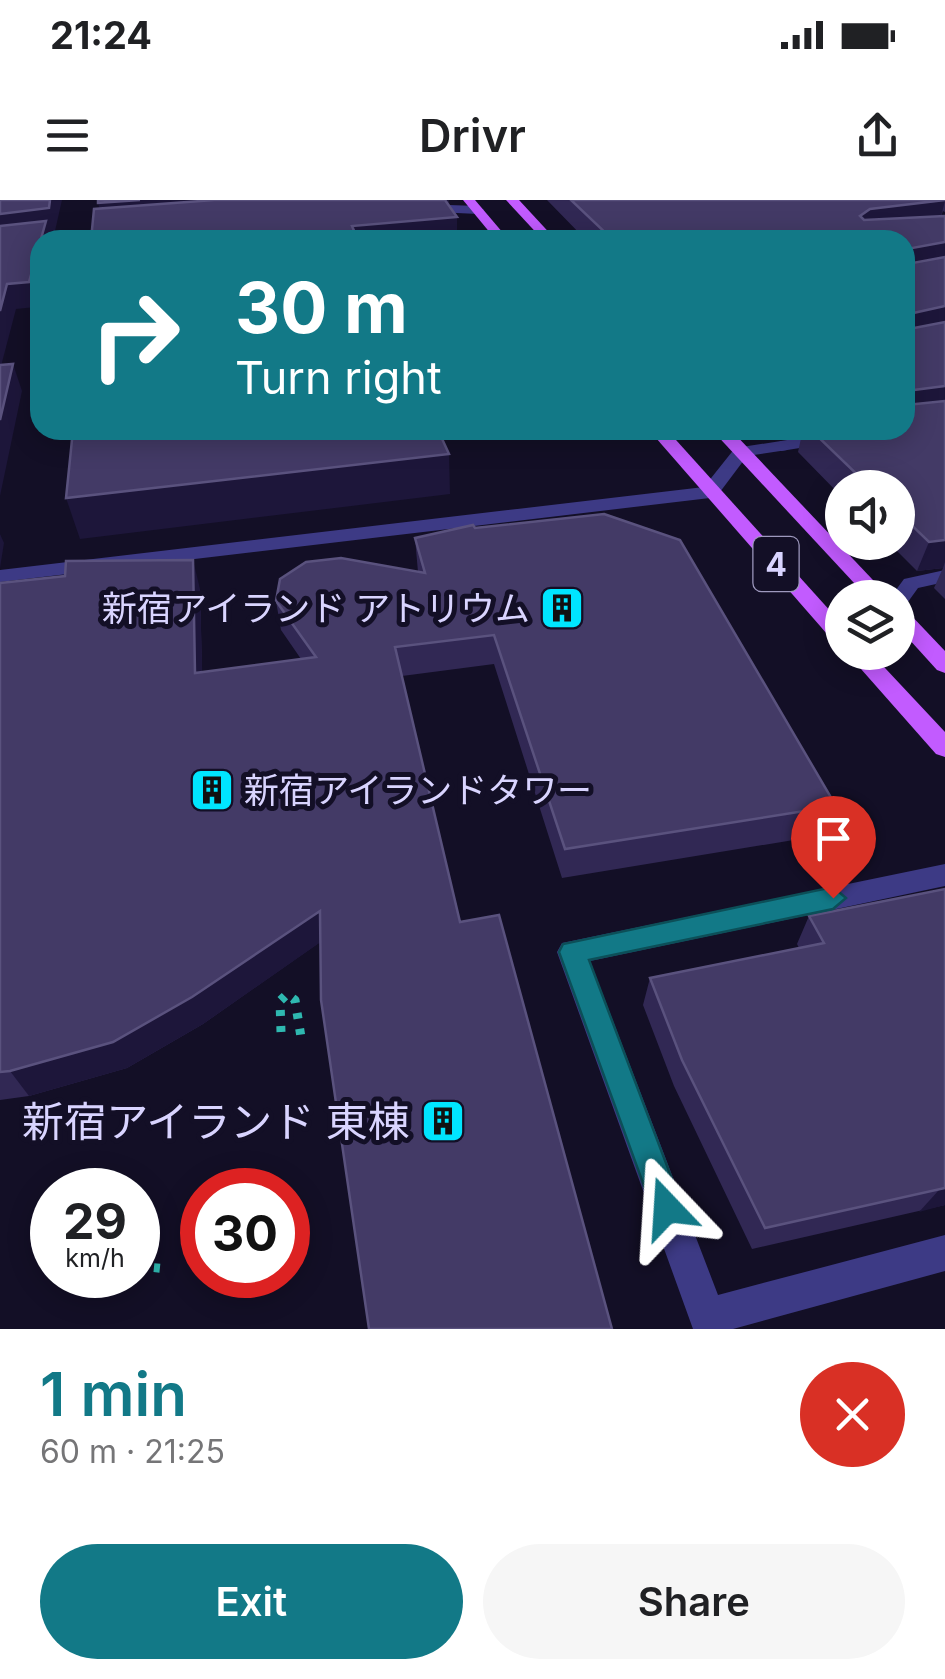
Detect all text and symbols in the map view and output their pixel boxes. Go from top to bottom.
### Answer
text: 21:24 [50,12,152,58]
icon: menu [40,108,95,163]
text: Drivr [419,108,526,163]
icon: share [850,108,905,163]
text: 30 m [235,265,408,350]
icon: right [70,270,200,400]
text: Turn right [235,350,442,405]
map controls [825,470,915,670]
button: sound [825,470,915,560]
road number: 4 [754,537,798,591]
button: layers [825,580,915,670]
building icon: 新宿アイランド アトリウム [539,585,585,631]
place label: 新宿アイランド アトリウム [102,587,530,629]
building icon: 新宿アイランドタワー [189,767,235,813]
place label: 新宿アイランドタワー [244,769,592,811]
pin [791,796,876,899]
icon: arrive [806,811,861,866]
place label: 新宿アイランド 東棟 [22,1096,410,1147]
building icon: 新宿アイランド 東棟 [420,1098,466,1144]
position arrow [615,1156,719,1260]
speed limit sign: 30 [180,1168,310,1298]
text: 29 [63,1191,127,1251]
text: km/h [65,1243,125,1273]
text: 1 min [40,1358,187,1430]
button: close [800,1362,905,1467]
text: 60 m · 21:25 [40,1432,225,1471]
button: Exit [40,1544,463,1659]
button: Share [483,1544,905,1659]

